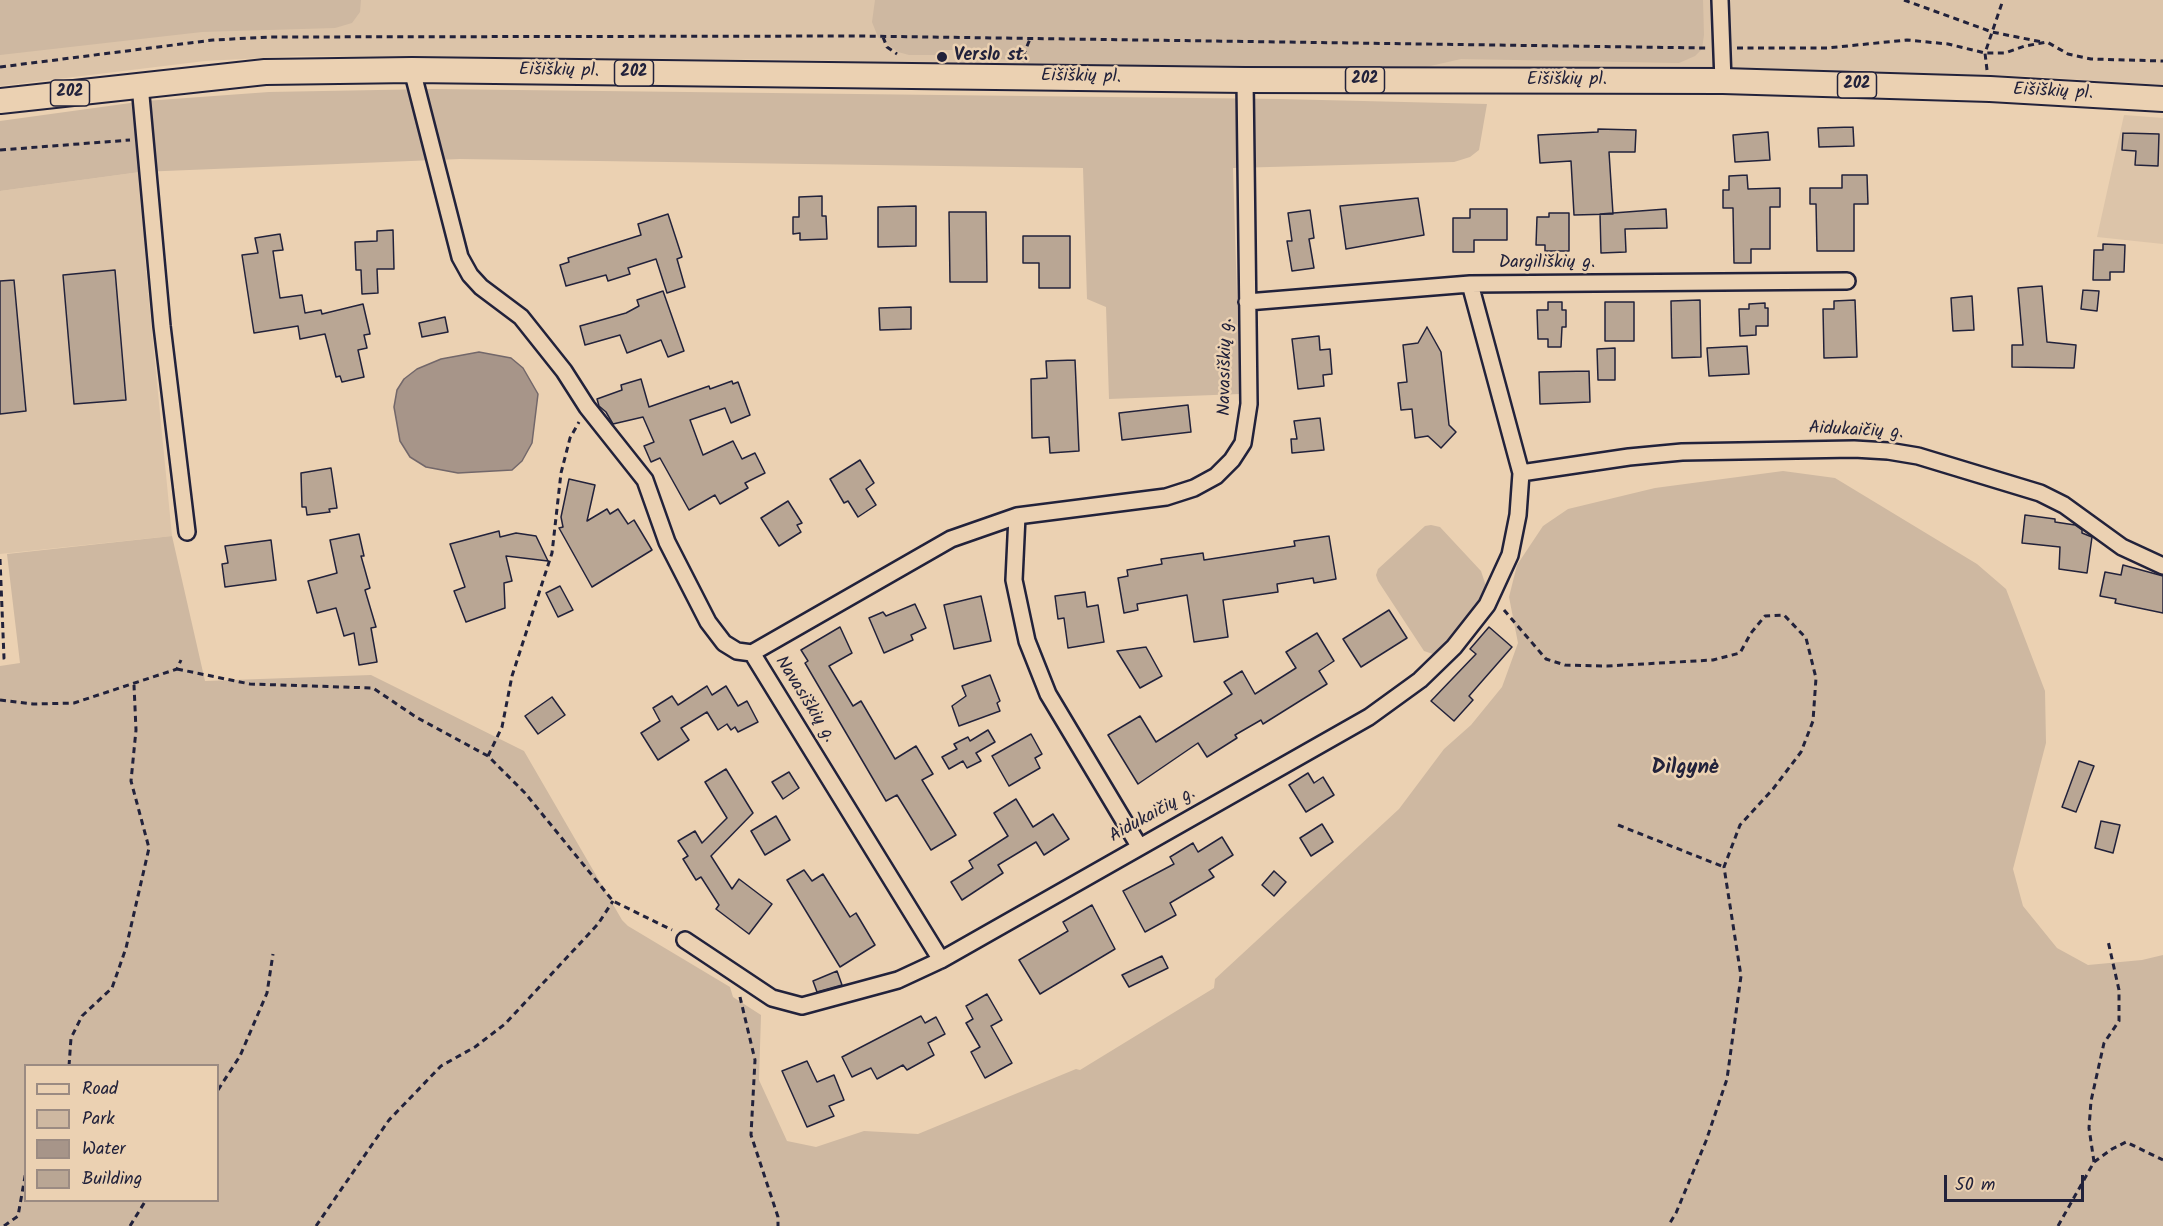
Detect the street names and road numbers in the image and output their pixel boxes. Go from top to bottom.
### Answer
road number: 202 [614,60,654,86]
street label: Eišiškių pl. [519,61,599,83]
street label: Eišiškių pl. [1041,67,1121,89]
road number: 202 [1346,67,1384,93]
street label: Eišiškių pl. [1527,70,1607,92]
road number: 202 [1838,72,1876,98]
road number: 202 [50,80,90,106]
street label: Eišiškių pl. [2012,80,2094,106]
street label: Dargiliškių g. [1499,253,1595,275]
street label: Navasiškių g. [1215,318,1239,416]
street label: Aidukaičių g. [1808,419,1904,445]
street label: Navasiškių g. [769,653,839,747]
street label: Aidukaičių g. [1106,784,1200,848]

